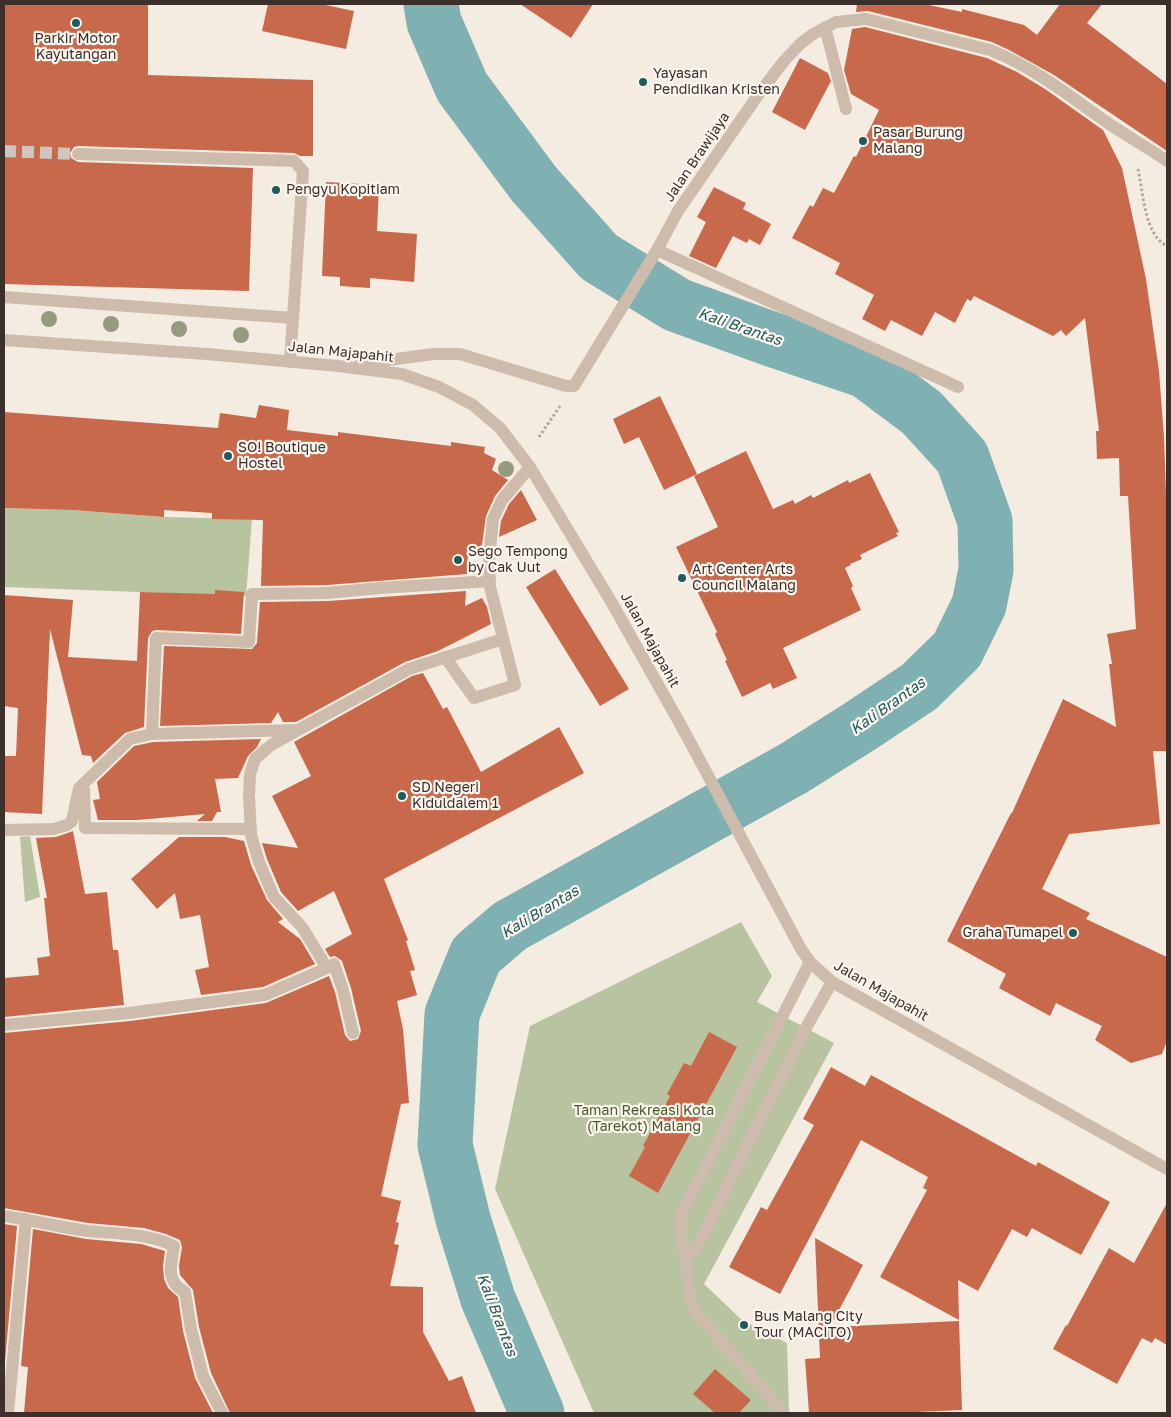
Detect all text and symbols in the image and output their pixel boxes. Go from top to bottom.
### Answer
marker: Parkir Motor Kayutangan [70,17,82,29]
place label: Parkir Motor Kayutangan [35,31,117,64]
place label: Yayasan Pendidikan Kristen [653,66,780,98]
marker: Yayasan Pendidikan Kristen [637,76,649,88]
street label: Jalan Brawijaya [661,109,733,205]
place label: Pasar Burung Malang [873,125,963,158]
marker: Pasar Burung Malang [857,135,869,147]
place label: Pengyu Kopitiam [286,182,400,198]
marker: Pengyu Kopitiam [270,184,282,196]
water label: Kali Brantas [696,304,784,350]
street label: Jalan Majapahit [287,338,395,366]
place label: SO! Boutique Hostel [238,440,326,472]
marker: SO! Boutique Hostel [222,450,234,462]
place label: Sego Tempong by Cak Uut [468,544,568,576]
marker: Sego Tempong by Cak Uut [452,554,464,566]
place label: Art Center Arts Council Malang [692,562,796,594]
marker: Art Center Arts Council Malang [676,572,688,584]
street label: Jalan Majapahit [617,589,683,691]
water label: Kali Brantas [847,674,929,738]
place label: SD Negeri Kiduldalem 1 [412,780,498,812]
marker: SD Negeri Kiduldalem 1 [396,790,408,802]
water label: Kali Brantas [498,882,582,942]
place label: Graha Tumapel [962,925,1063,941]
marker: Graha Tumapel [1067,927,1079,939]
street label: Jalan Majapahit [831,957,931,1025]
park label: Taman Rekreasi Kota (Tarekot) Malang [574,1103,714,1136]
water label: Kali Brantas [473,1271,521,1359]
place label: Bus Malang City Tour (MACITO) [754,1309,863,1341]
marker: Bus Malang City Tour (MACITO) [738,1319,750,1331]

